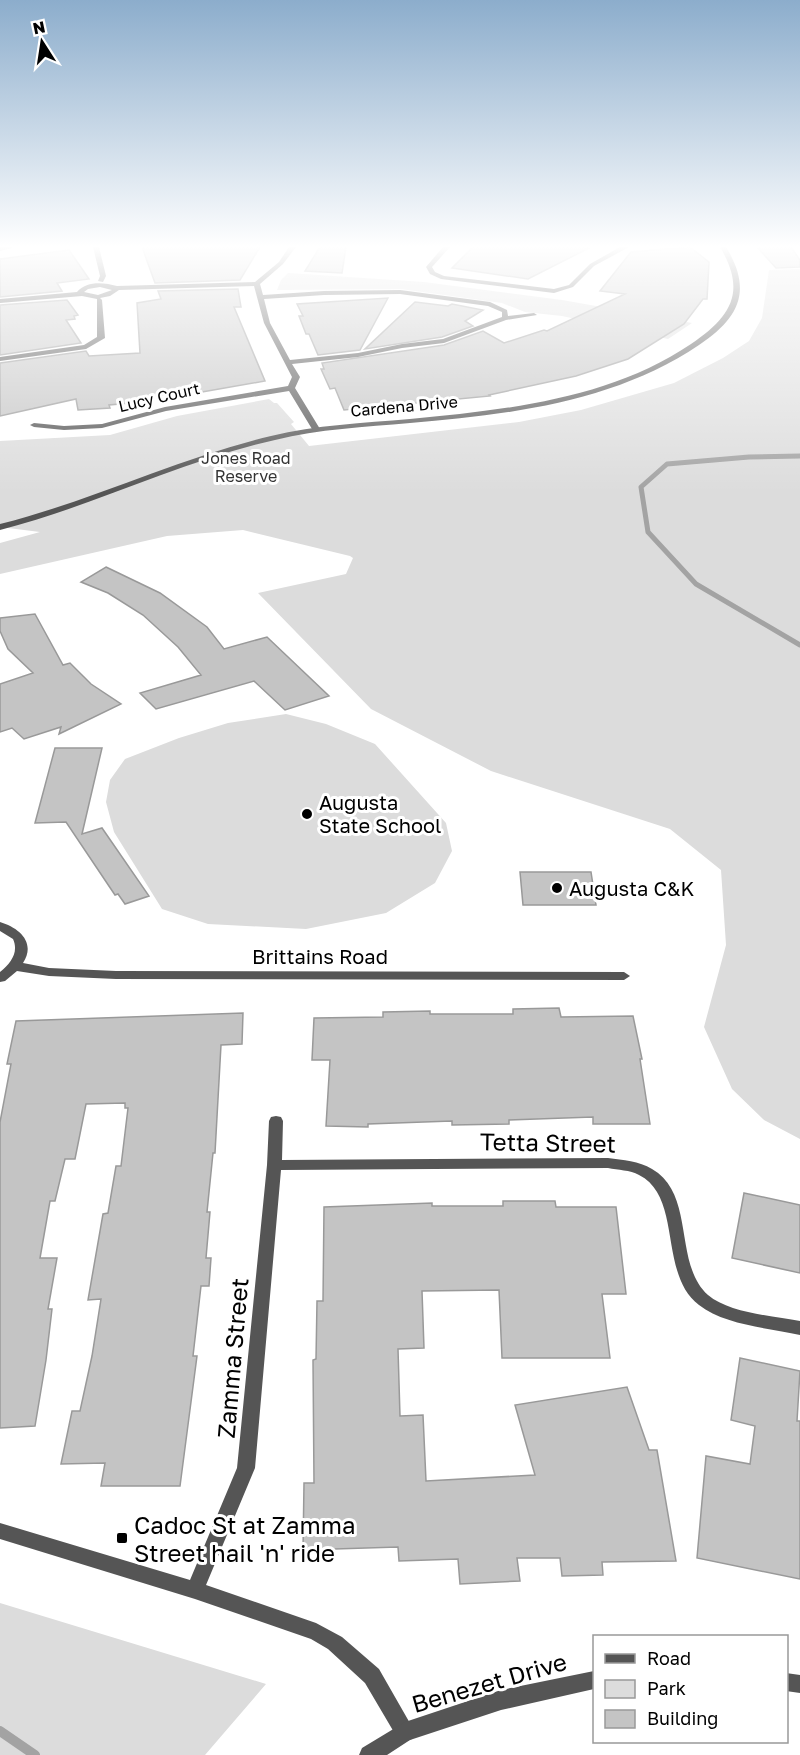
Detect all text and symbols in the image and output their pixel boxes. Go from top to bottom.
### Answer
north arrow [12,12,72,72]
text: N [31,16,47,38]
street label: Lucy Court [116,378,202,416]
street label: Cardena Drive [350,391,458,421]
park label: Jones Road Reserve [201,448,291,486]
place label: Augusta State School [319,790,442,837]
marker: Augusta State School [300,807,314,821]
place label: Augusta C&K [569,876,694,900]
marker: Augusta C&K [550,881,564,895]
street label: Brittains Road [252,944,388,968]
street label: Tetta Street [480,1126,616,1158]
street label: Zamma Street [211,1277,253,1439]
place label: Cadoc St at Zamma Street hail 'n' ride [134,1510,356,1567]
marker: Cadoc St at Zamma Street hail 'n' ride [115,1531,129,1545]
legend [593,1635,788,1743]
street label: Benezet Drive [408,1646,570,1718]
text: Road [647,1647,691,1669]
text: Park [647,1677,686,1699]
text: Building [647,1707,718,1729]

